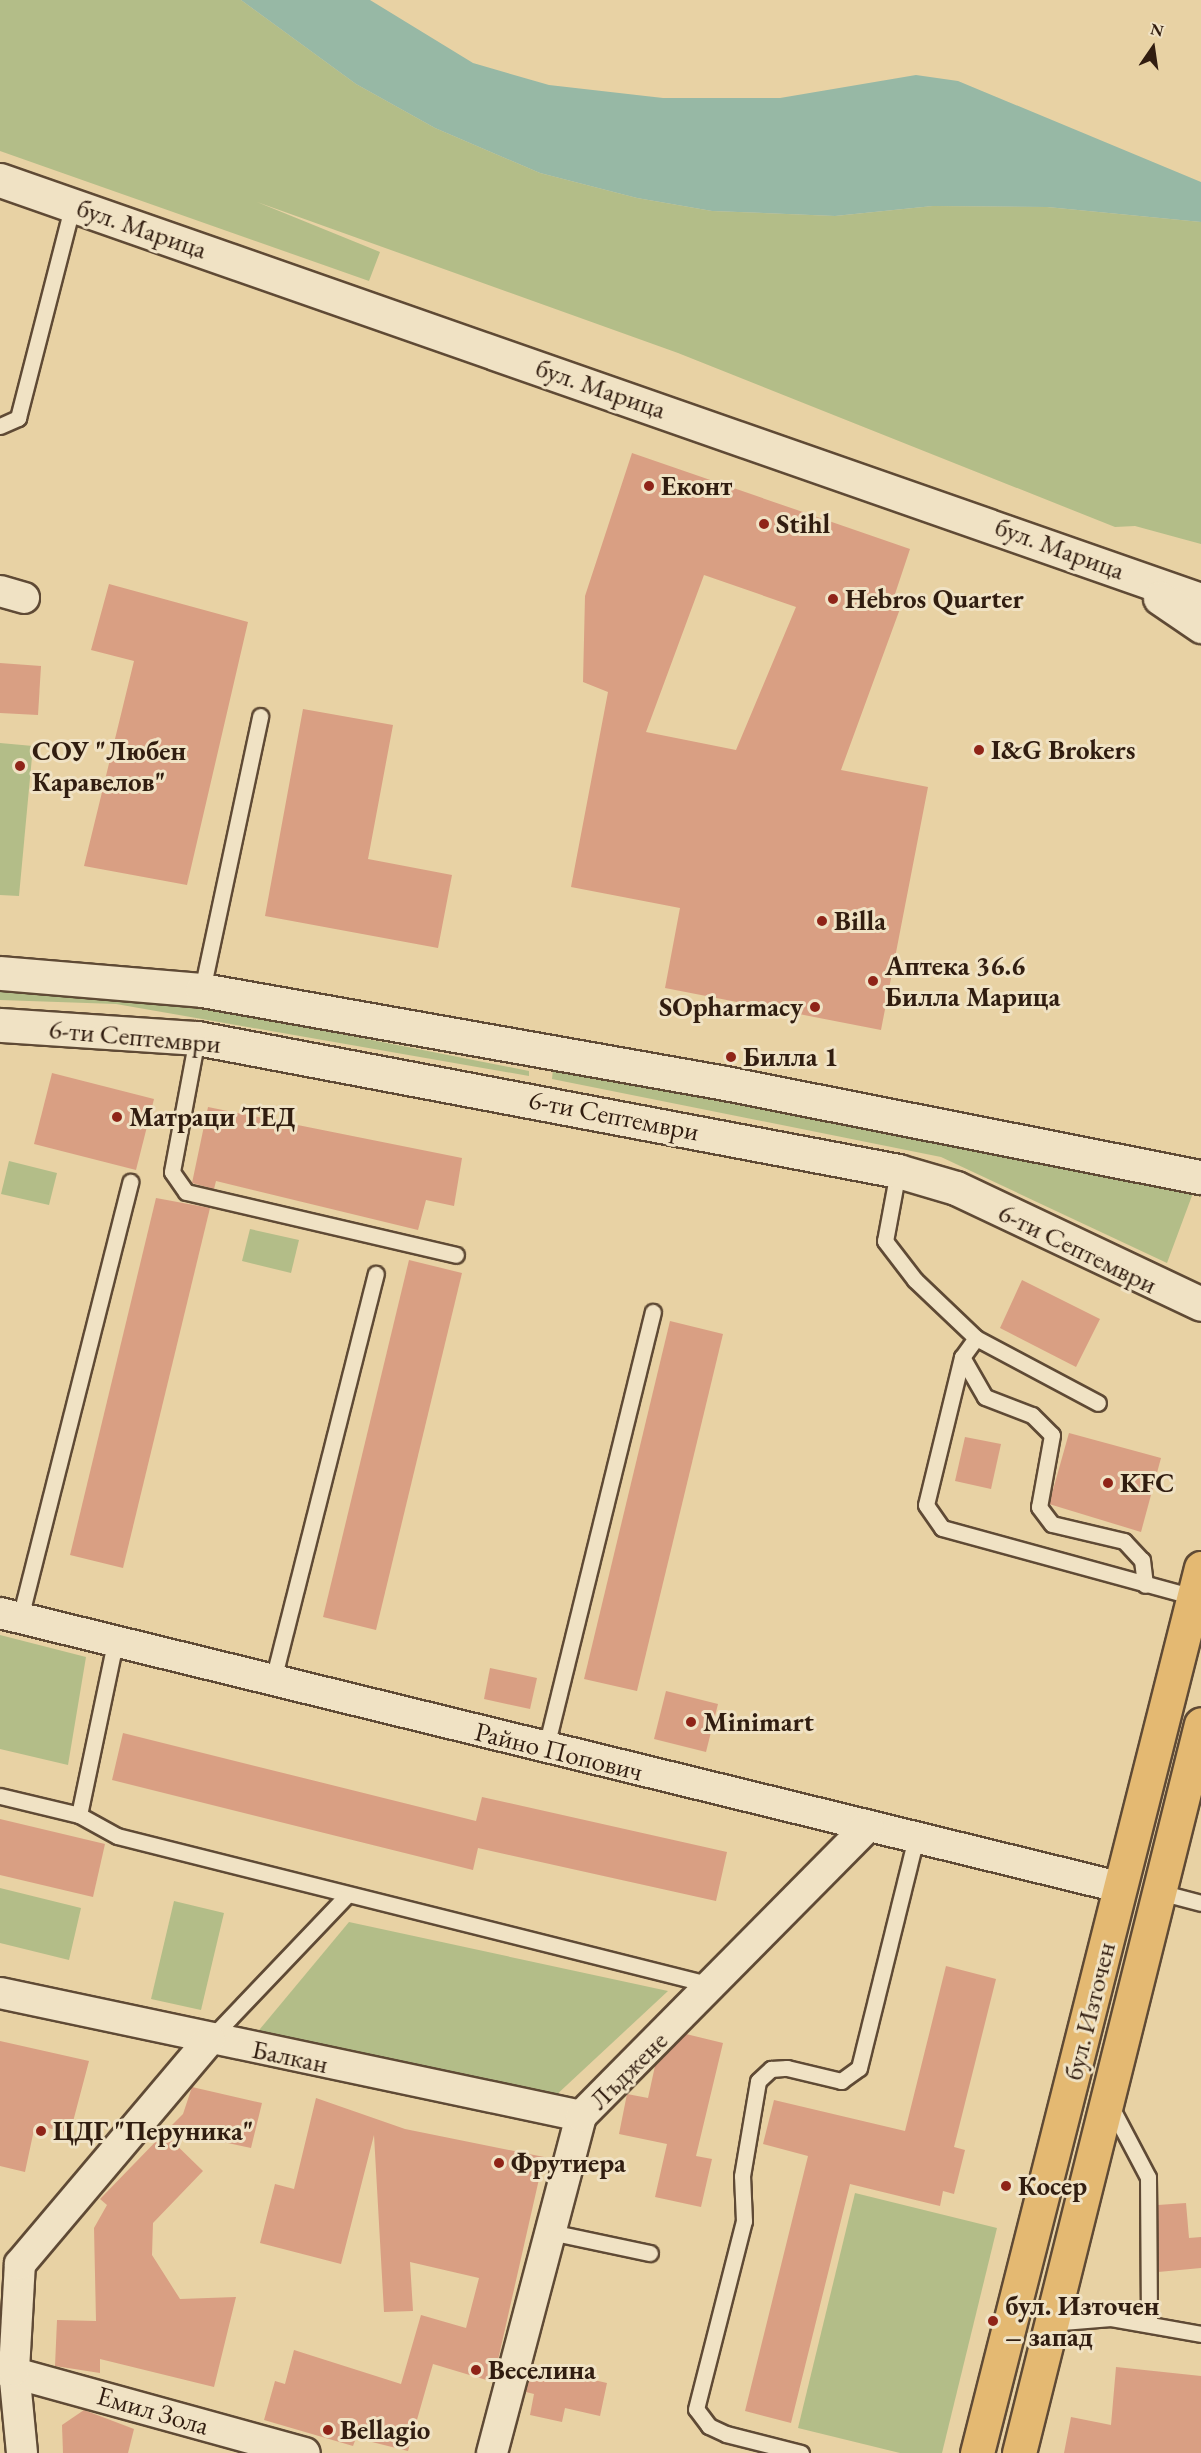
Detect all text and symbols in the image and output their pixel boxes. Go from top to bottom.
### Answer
north arrow [1123,18,1183,78]
text: N [1148,18,1166,42]
street label: бул. Марица [73,191,211,265]
street label: бул. Марица [532,351,670,425]
place label: Еконт [661,470,732,502]
marker: Еконт [642,479,656,493]
place label: Stihl [776,508,830,540]
street label: бул. Марица [991,510,1129,586]
marker: Stihl [757,517,771,531]
place label: Hebros Quarter [845,583,1024,615]
marker: Hebros Quarter [826,592,840,606]
place label: СОУ "Любен Каравелов" [32,734,186,797]
place label: I&G Brokers [991,734,1135,766]
marker: I&G Brokers [972,743,986,757]
marker: СОУ "Любен Каравелов" [13,759,27,773]
place label: Billa [834,905,886,937]
marker: Billa [815,914,829,928]
place label: Аптека 36.6 Билла Марица [885,949,1060,1012]
marker: Аптека 36.6 Билла Марица [866,974,880,988]
place label: SOpharmacy [659,991,803,1023]
marker: SOpharmacy [808,1000,822,1014]
street label: 6-ти Септември [48,1012,222,1060]
place label: Билла 1 [743,1041,838,1073]
marker: Билла 1 [724,1050,738,1064]
street label: 6-ти Септември [526,1083,702,1147]
place label: Матраци ТЕД [129,1101,295,1133]
marker: Матраци ТЕД [110,1110,124,1124]
street label: 6-ти Септември [993,1196,1163,1300]
place label: KFC [1120,1467,1174,1499]
marker: KFC [1101,1476,1115,1490]
place label: Minimart [703,1706,814,1738]
street label: Райно Попович [472,1714,646,1788]
marker: Minimart [684,1715,698,1729]
street label: бул. Източен [1056,1939,1122,2083]
street label: Лъджене [582,2024,674,2116]
street label: Балкан [249,2032,331,2080]
place label: ЦДГ "Перуника" [53,2115,253,2147]
marker: ЦДГ "Перуника" [34,2124,48,2138]
place label: Фрутиера [511,2147,626,2179]
marker: Фрутиера [492,2156,506,2170]
place label: Косер [1018,2170,1087,2202]
marker: Косер [999,2179,1013,2193]
place label: бул. Източен – запад [1005,2289,1159,2352]
marker: бул. Източен – запад [986,2314,1000,2328]
place label: Веселина [488,2354,596,2386]
marker: Веселина [469,2363,483,2377]
street label: Емил Зола [93,2379,213,2441]
place label: Bellagio [340,2414,430,2446]
marker: Bellagio [321,2423,335,2437]

